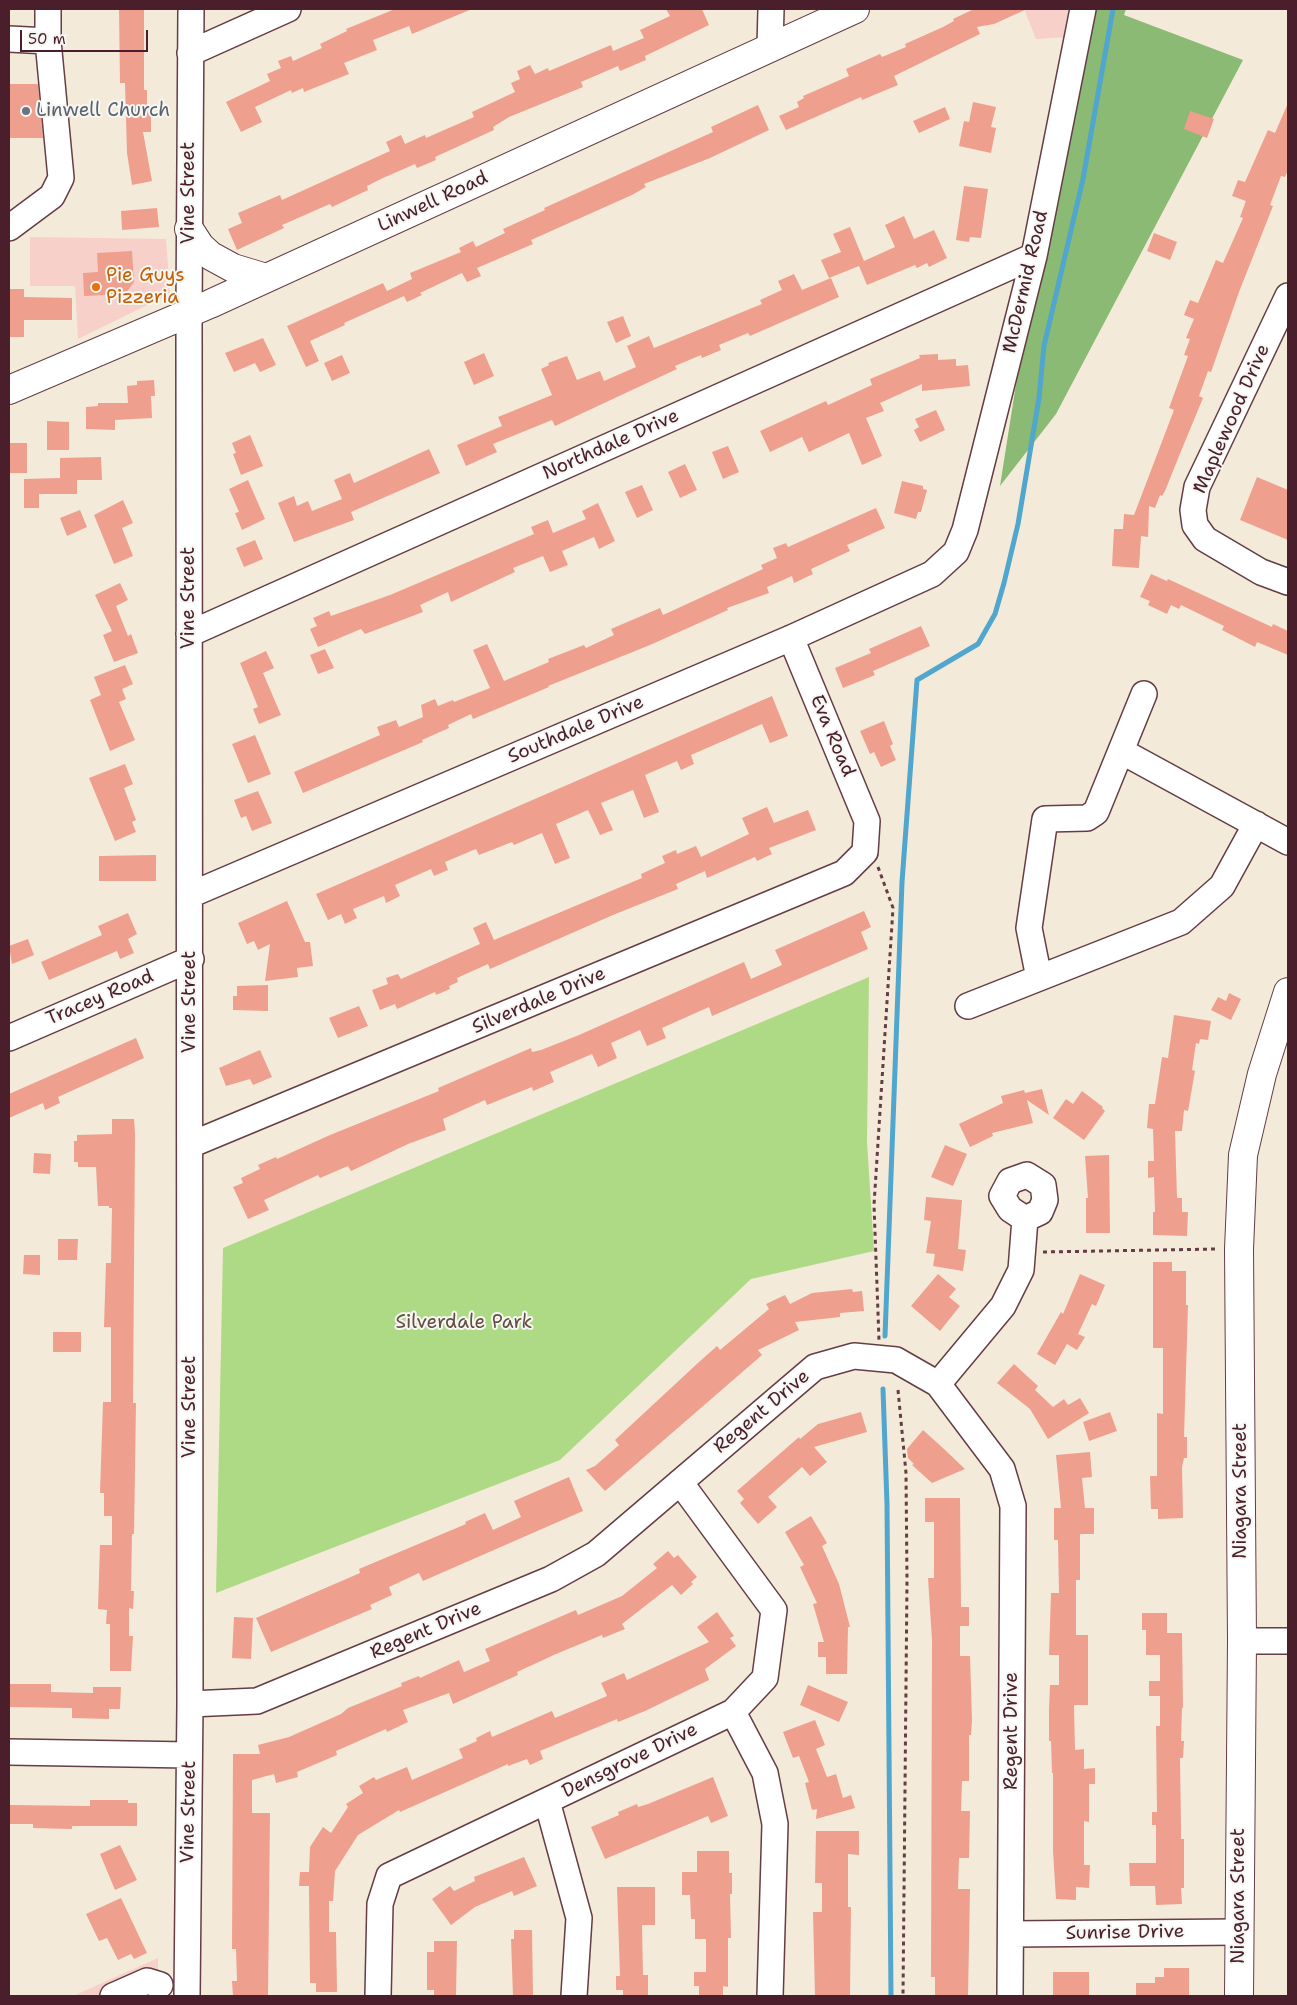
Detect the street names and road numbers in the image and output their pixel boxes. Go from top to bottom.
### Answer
street label: Vine Street [178,142,200,244]
street label: Linwell Road [374,167,492,237]
street label: McDermid Road [998,208,1054,356]
street label: Maplewood Drive [1189,341,1275,497]
street label: Northdale Drive [539,405,683,485]
street label: Vine Street [178,547,200,649]
street label: Southdale Drive [505,691,647,769]
street label: Eva Road [805,692,859,780]
street label: Vine Street [179,951,201,1053]
street label: Silverdale Drive [469,963,609,1039]
street label: Tracey Road [43,965,157,1031]
street label: Vine Street [179,1356,201,1458]
street label: Regent Drive [709,1365,815,1459]
street label: Niagara Street [1230,1423,1252,1559]
street label: Regent Drive [367,1597,485,1665]
street label: Regent Drive [1001,1672,1023,1790]
street label: Densgrove Drive [559,1718,701,1804]
street label: Vine Street [177,1761,201,1863]
street label: Niagara Street [1228,1828,1250,1964]
street label: Sunrise Drive [1065,1921,1185,1945]

